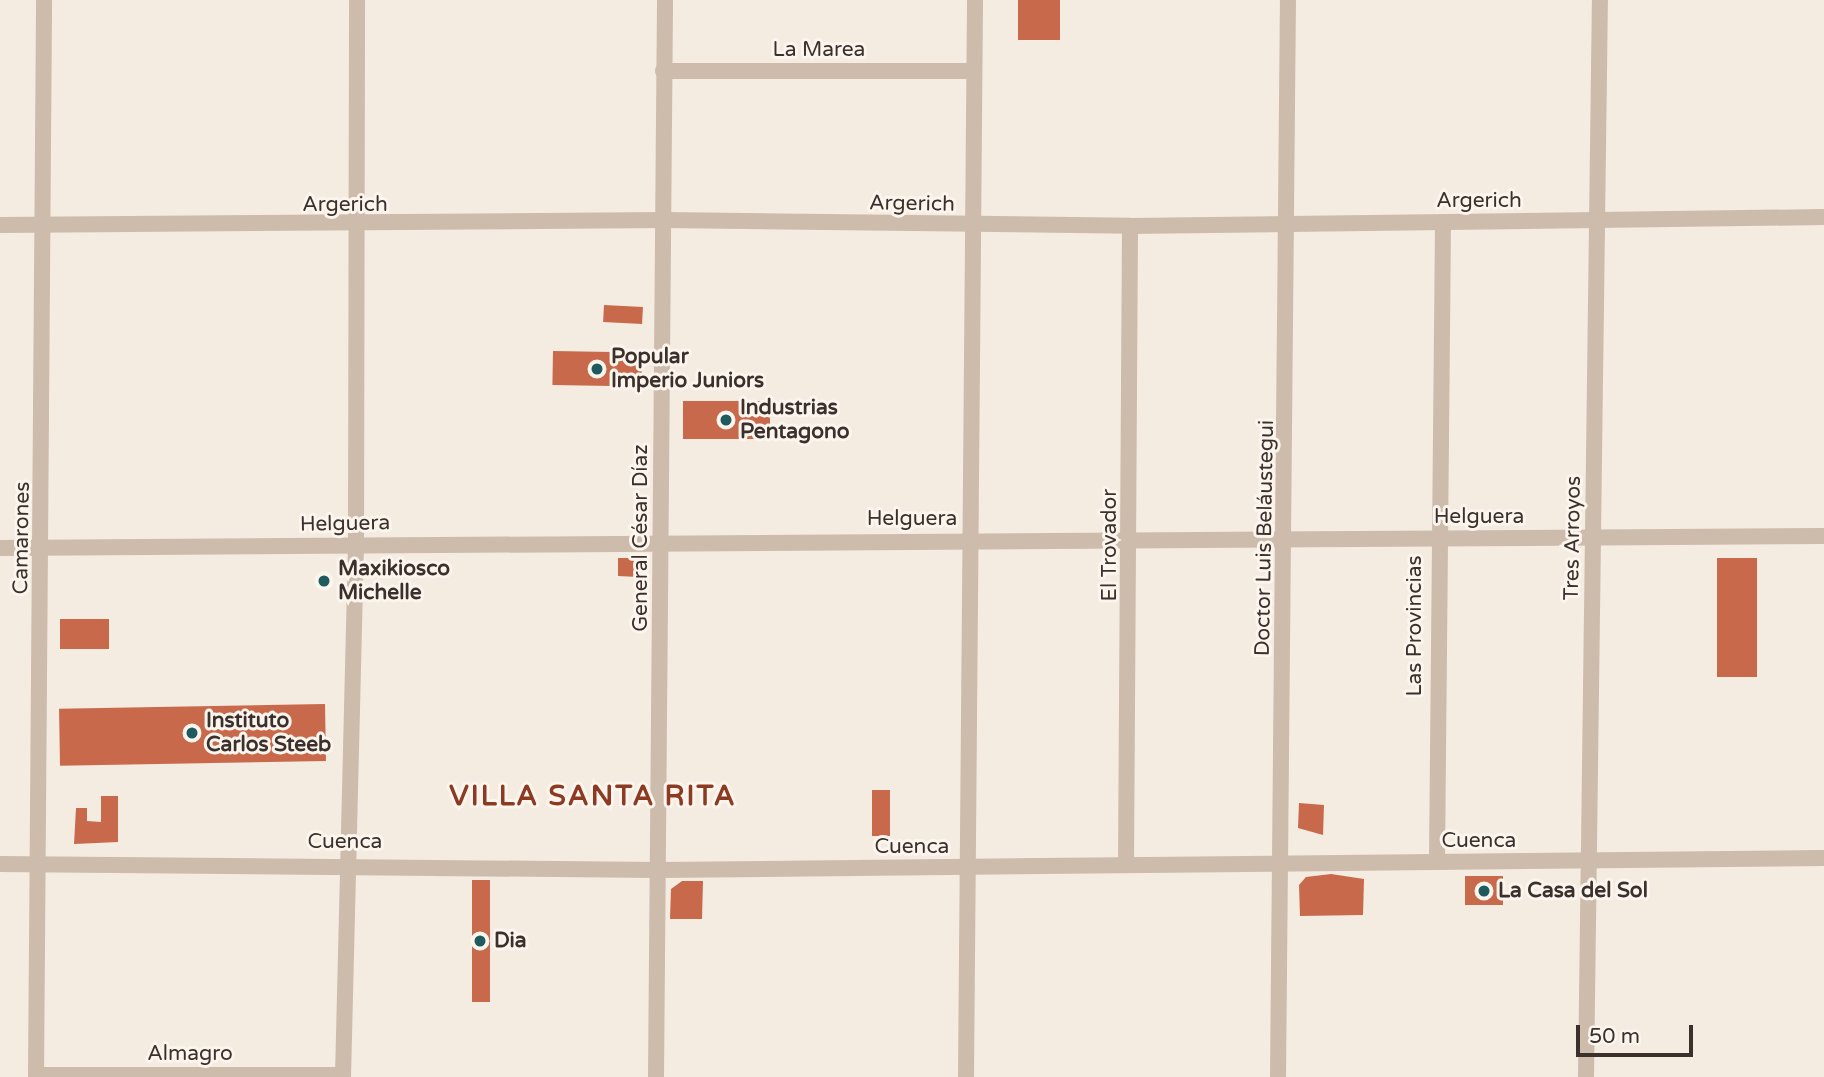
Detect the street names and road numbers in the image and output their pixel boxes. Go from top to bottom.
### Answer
street label: La Marea [773,37,865,63]
street label: Argerich [1436,188,1522,214]
street label: Argerich [869,191,955,217]
street label: Argerich [302,192,388,218]
street label: Doctor Luis Beláustegui [1250,420,1280,656]
street label: General César Díaz [628,444,654,632]
street label: Tres Arroyos [1559,475,1587,601]
street label: Camarones [8,481,36,595]
street label: El Trovador [1097,489,1123,601]
street label: Helguera [1434,504,1524,530]
street label: Helguera [867,506,957,532]
street label: Helguera [300,511,390,537]
street label: Las Provincias [1402,555,1428,697]
street label: Cuenca [1442,828,1516,854]
street label: Cuenca [308,829,382,855]
street label: Cuenca [875,834,949,860]
street label: Almagro [147,1041,233,1067]

